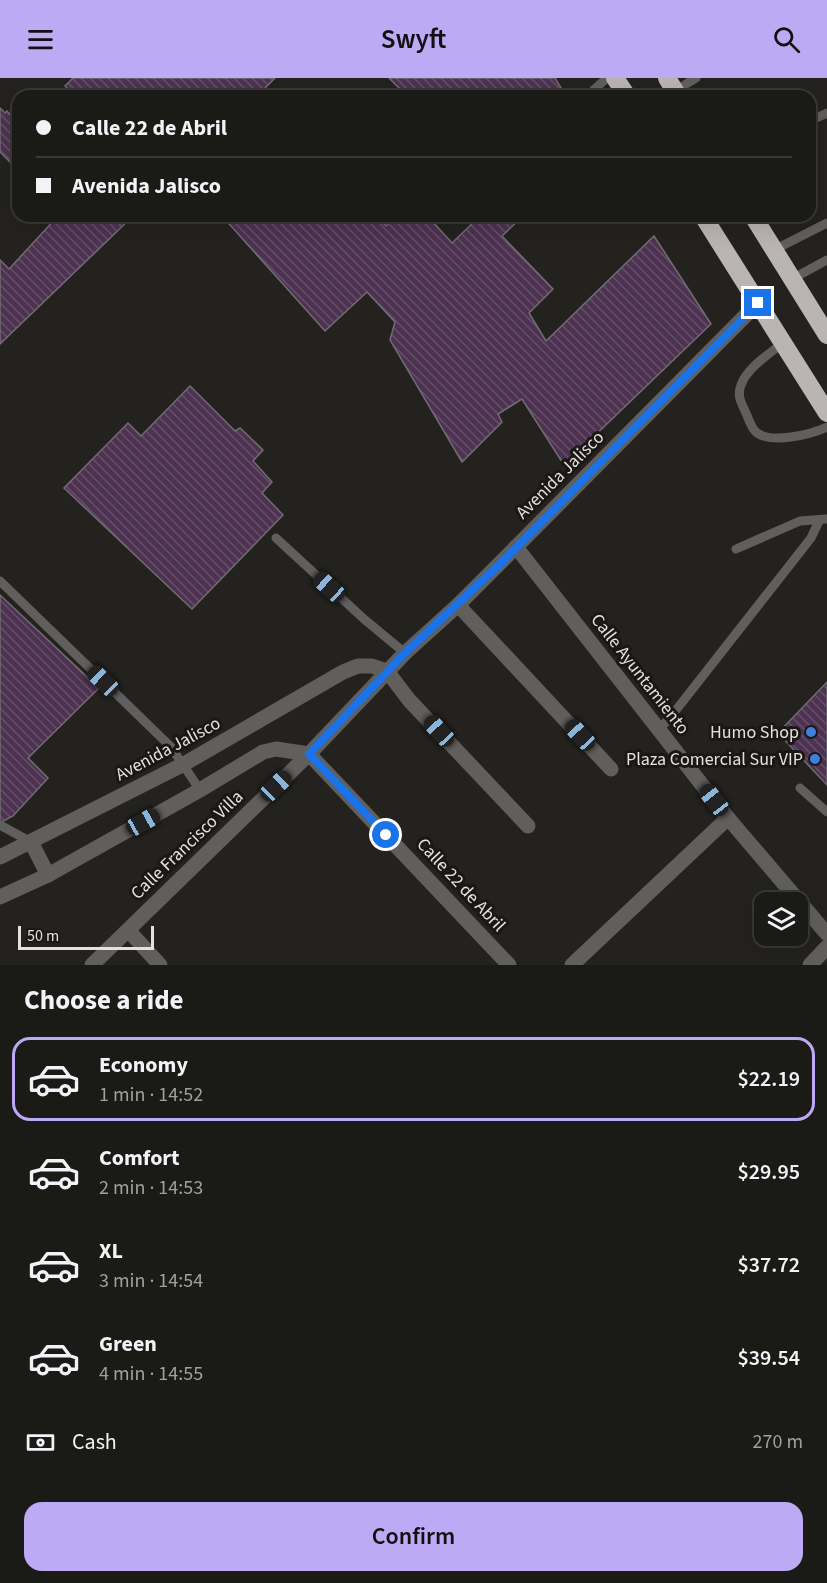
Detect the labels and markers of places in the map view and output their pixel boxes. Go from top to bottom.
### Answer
place label: Humo Shop [710,720,799,745]
marker: Humo Shop [804,725,818,739]
place label: Plaza Comercial Sur VIP [626,747,803,772]
marker: Plaza Comercial Sur VIP [808,752,822,766]

